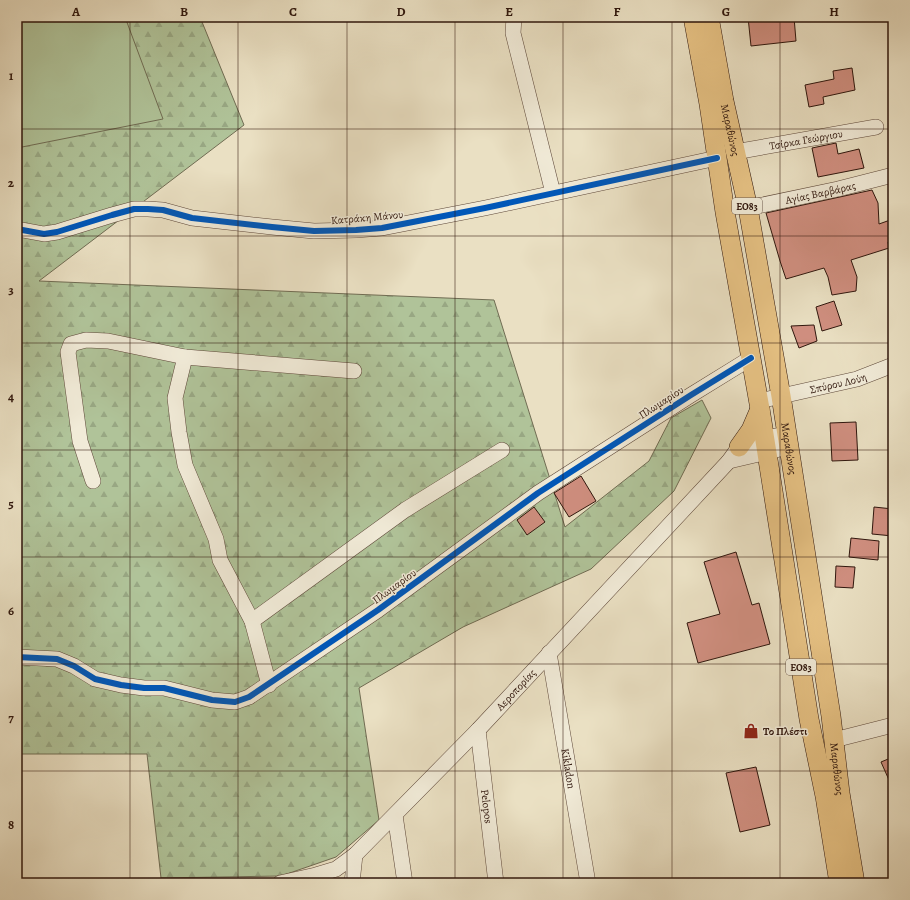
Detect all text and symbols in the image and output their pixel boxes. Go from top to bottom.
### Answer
text: A [71,3,81,20]
text: B [180,3,188,20]
text: C [289,3,297,20]
text: D [396,3,406,20]
text: E [505,3,513,20]
text: F [614,3,621,20]
text: G [722,3,730,20]
text: H [829,3,839,20]
text: 1 [9,67,14,84]
street label: Μαραθώνος [717,103,743,157]
street label: Τσίρκα Γεώργιου [768,126,844,154]
text: 2 [8,174,15,191]
street label: Αγίας Βαρβάρας [783,178,857,208]
road number: ΕΟ83 [732,198,762,214]
street label: Κατράκη Μάνου [330,207,404,228]
text: 3 [8,281,14,298]
street label: Σπύρου Λούη [808,369,869,397]
street label: Πλωμαρίου [636,382,687,423]
text: 4 [8,388,14,405]
street label: Μαραθώνος [777,421,800,476]
text: 5 [8,495,14,512]
street label: Πλωμαρίου [369,565,419,607]
text: 6 [8,602,14,619]
road number: ΕΟ83 [786,659,816,675]
street label: Αεροπορίας [492,666,539,715]
text: 7 [8,709,14,726]
shop icon: Το Πλέστι [742,722,760,740]
place label: Το Πλέστι [763,724,807,739]
street label: Μαραθώνος [826,742,847,796]
street label: Kikladon [557,747,579,790]
street label: Pelopos [477,789,496,825]
text: 8 [8,816,14,833]

